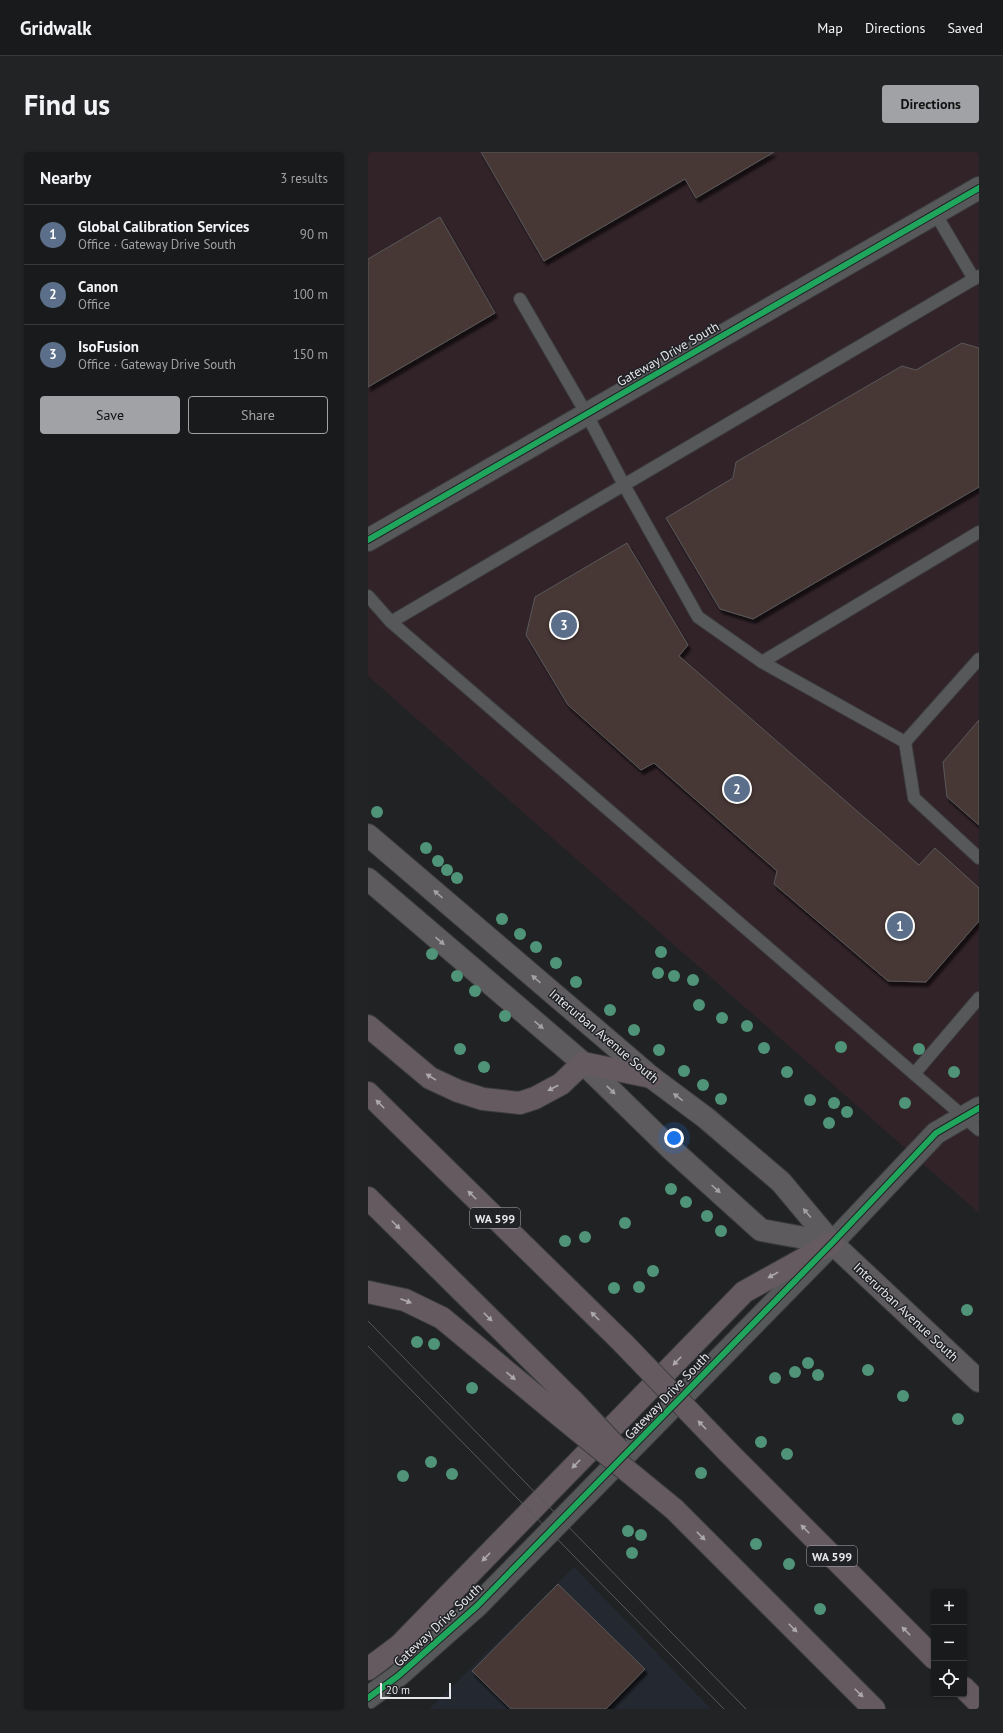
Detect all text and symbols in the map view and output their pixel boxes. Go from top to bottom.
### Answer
text: Gridwalk [20,16,92,40]
text: Map [817,19,843,37]
text: Directions [865,19,925,37]
text: Saved [947,19,983,37]
button: Directions [882,85,979,123]
text: Find us [24,86,110,123]
text: Nearby [40,167,91,189]
text: 3 results [280,170,328,187]
text: Global Calibration Services [78,217,249,236]
text: 1 [49,226,57,243]
text: 90 m [300,226,328,243]
text: Office · Gateway Drive South [78,236,236,253]
text: Canon [78,277,118,296]
text: 2 [49,286,57,303]
text: 100 m [293,286,328,303]
text: Office [78,296,110,313]
street label: Gateway Drive South [614,318,722,390]
text: IsoFusion [78,337,139,356]
text: 3 [49,346,57,363]
text: 150 m [293,346,328,363]
text: Office · Gateway Drive South [78,356,236,373]
button: Save [40,396,180,434]
button: Share [188,396,328,434]
pin: 3 [551,610,577,640]
pin: 2 [724,774,750,804]
one-way arrow [432,890,443,899]
pin: 1 [887,911,913,941]
one-way arrow [435,936,445,945]
one-way arrow [531,974,542,983]
street label: Interurban Avenue South [546,985,662,1087]
one-way arrow [533,1021,544,1030]
one-way arrow [426,1073,436,1081]
one-way arrow [547,1085,559,1091]
one-way arrow [606,1085,616,1095]
one-way arrow [673,1093,684,1102]
one-way arrow [375,1099,385,1109]
your location [664,1128,684,1148]
one-way arrow [711,1184,720,1193]
one-way arrow [467,1190,477,1200]
road number: WA 599 [470,1208,520,1228]
one-way arrow [803,1208,812,1219]
one-way arrow [391,1220,401,1230]
street label: Interurban Avenue South [850,1259,962,1365]
one-way arrow [768,1272,779,1279]
one-way arrow [400,1298,412,1304]
one-way arrow [590,1311,600,1321]
one-way arrow [483,1312,493,1322]
street label: Gateway Drive South [621,1349,713,1443]
one-way arrow [672,1356,682,1366]
one-way arrow [506,1371,516,1380]
one-way arrow [697,1420,707,1430]
one-way arrow [571,1459,581,1469]
one-way arrow [800,1524,810,1534]
one-way arrow [696,1531,706,1541]
road number: WA 599 [807,1546,857,1566]
one-way arrow [481,1552,491,1562]
street label: Gateway Drive South [390,1579,486,1671]
map controls [931,1589,967,1697]
button: + [931,1589,967,1625]
one-way arrow [788,1623,798,1633]
button: − [931,1625,967,1661]
one-way arrow [901,1626,911,1635]
button: locate [931,1661,967,1697]
scale bar [380,1681,451,1700]
text: 20 m [386,1683,410,1697]
one-way arrow [854,1688,863,1698]

